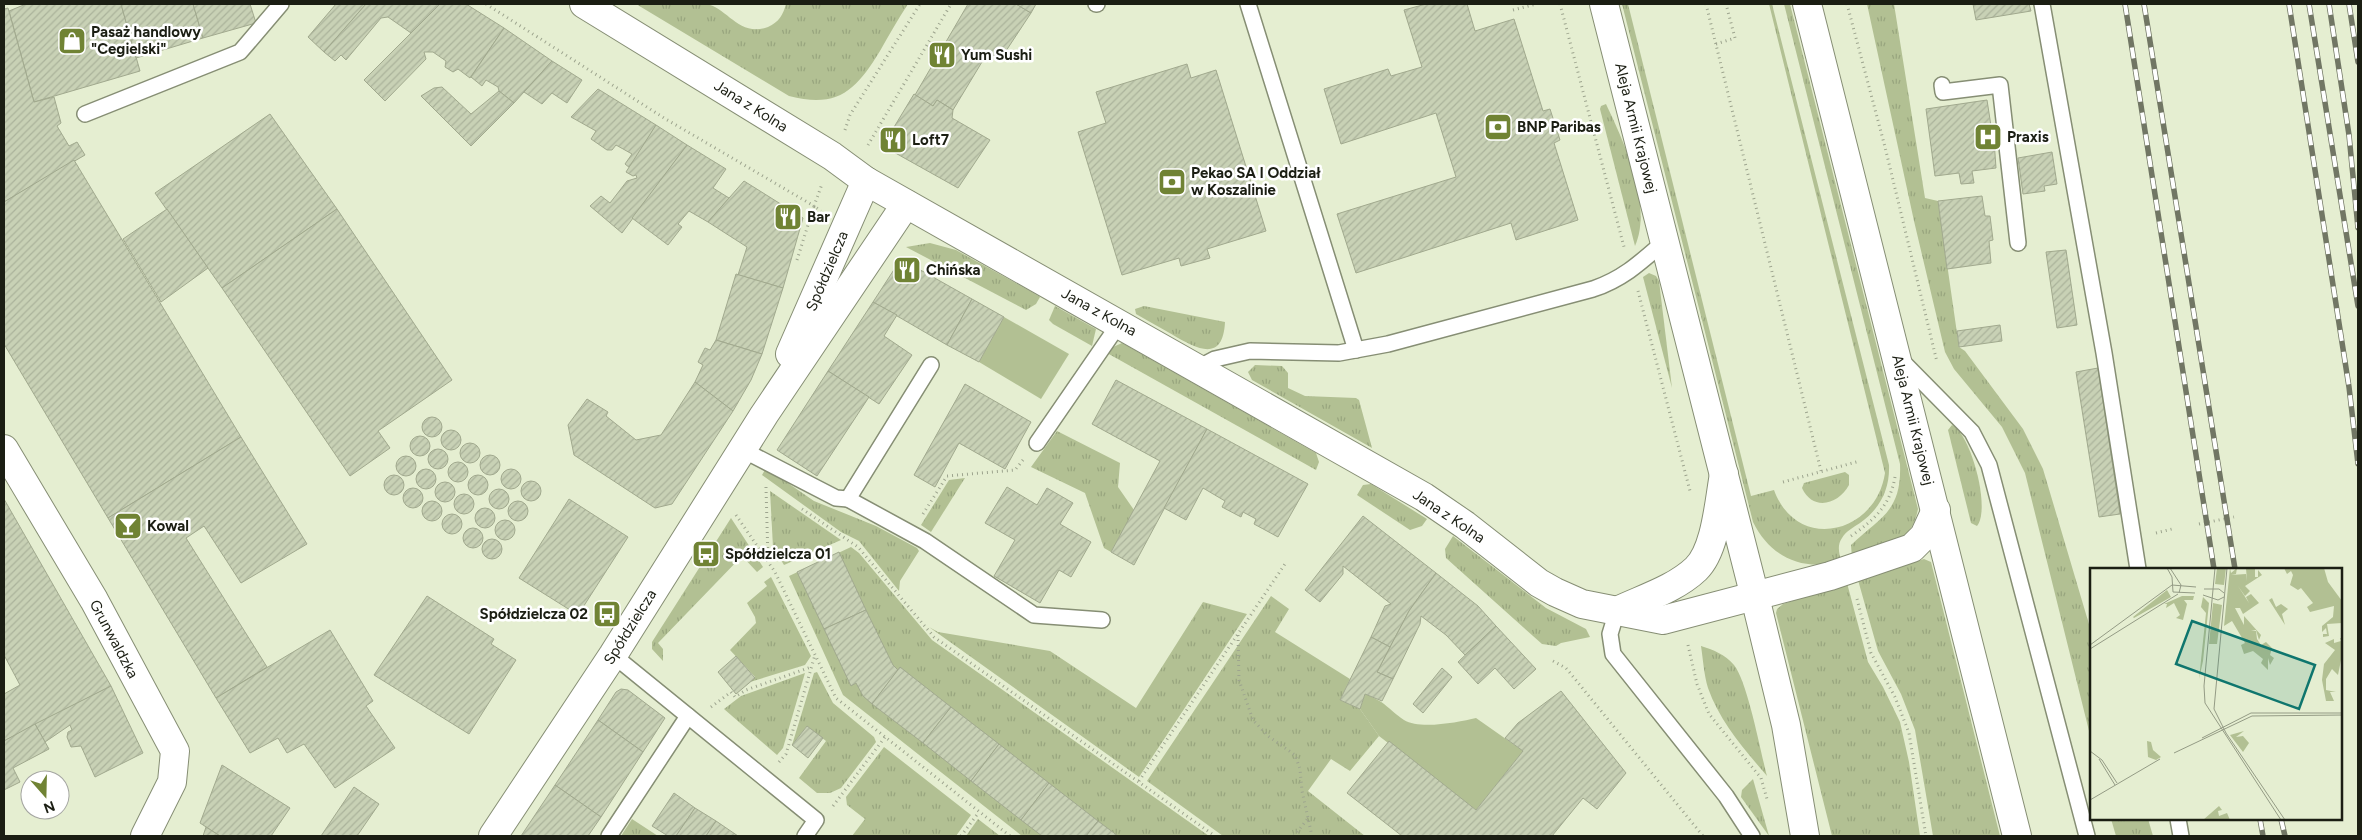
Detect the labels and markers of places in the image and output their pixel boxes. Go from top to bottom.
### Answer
place label: Pasaż handlowy "Cegielski" [91,23,201,58]
shop icon: Pasaż handlowy "Cegielski" [57,26,87,56]
restaurant icon: Yum Sushi [927,40,957,70]
place label: Yum Sushi [961,46,1032,64]
bank icon: BNP Paribas [1483,112,1513,142]
place label: BNP Paribas [1517,118,1601,136]
hospital icon: Praxis [1973,122,2003,152]
restaurant icon: Loft7 [878,125,908,155]
place label: Praxis [2007,128,2049,146]
place label: Loft7 [912,131,949,149]
place label: Pekao SA I Oddział w Koszalinie [1191,164,1321,199]
bank icon: Pekao SA I Oddział w Koszalinie [1157,167,1187,197]
restaurant icon: Bar [773,202,803,232]
place label: Bar [807,208,830,226]
restaurant icon: Chińska [892,255,922,285]
place label: Chińska [926,261,981,279]
bar icon: Kowal [113,511,143,541]
place label: Kowal [147,517,189,535]
bus stop icon: Spółdzielcza 01 [691,539,721,569]
place label: Spółdzielcza 01 [725,545,831,563]
bus stop icon: Spółdzielcza 02 [592,599,622,629]
place label: Spółdzielcza 02 [480,605,588,623]

